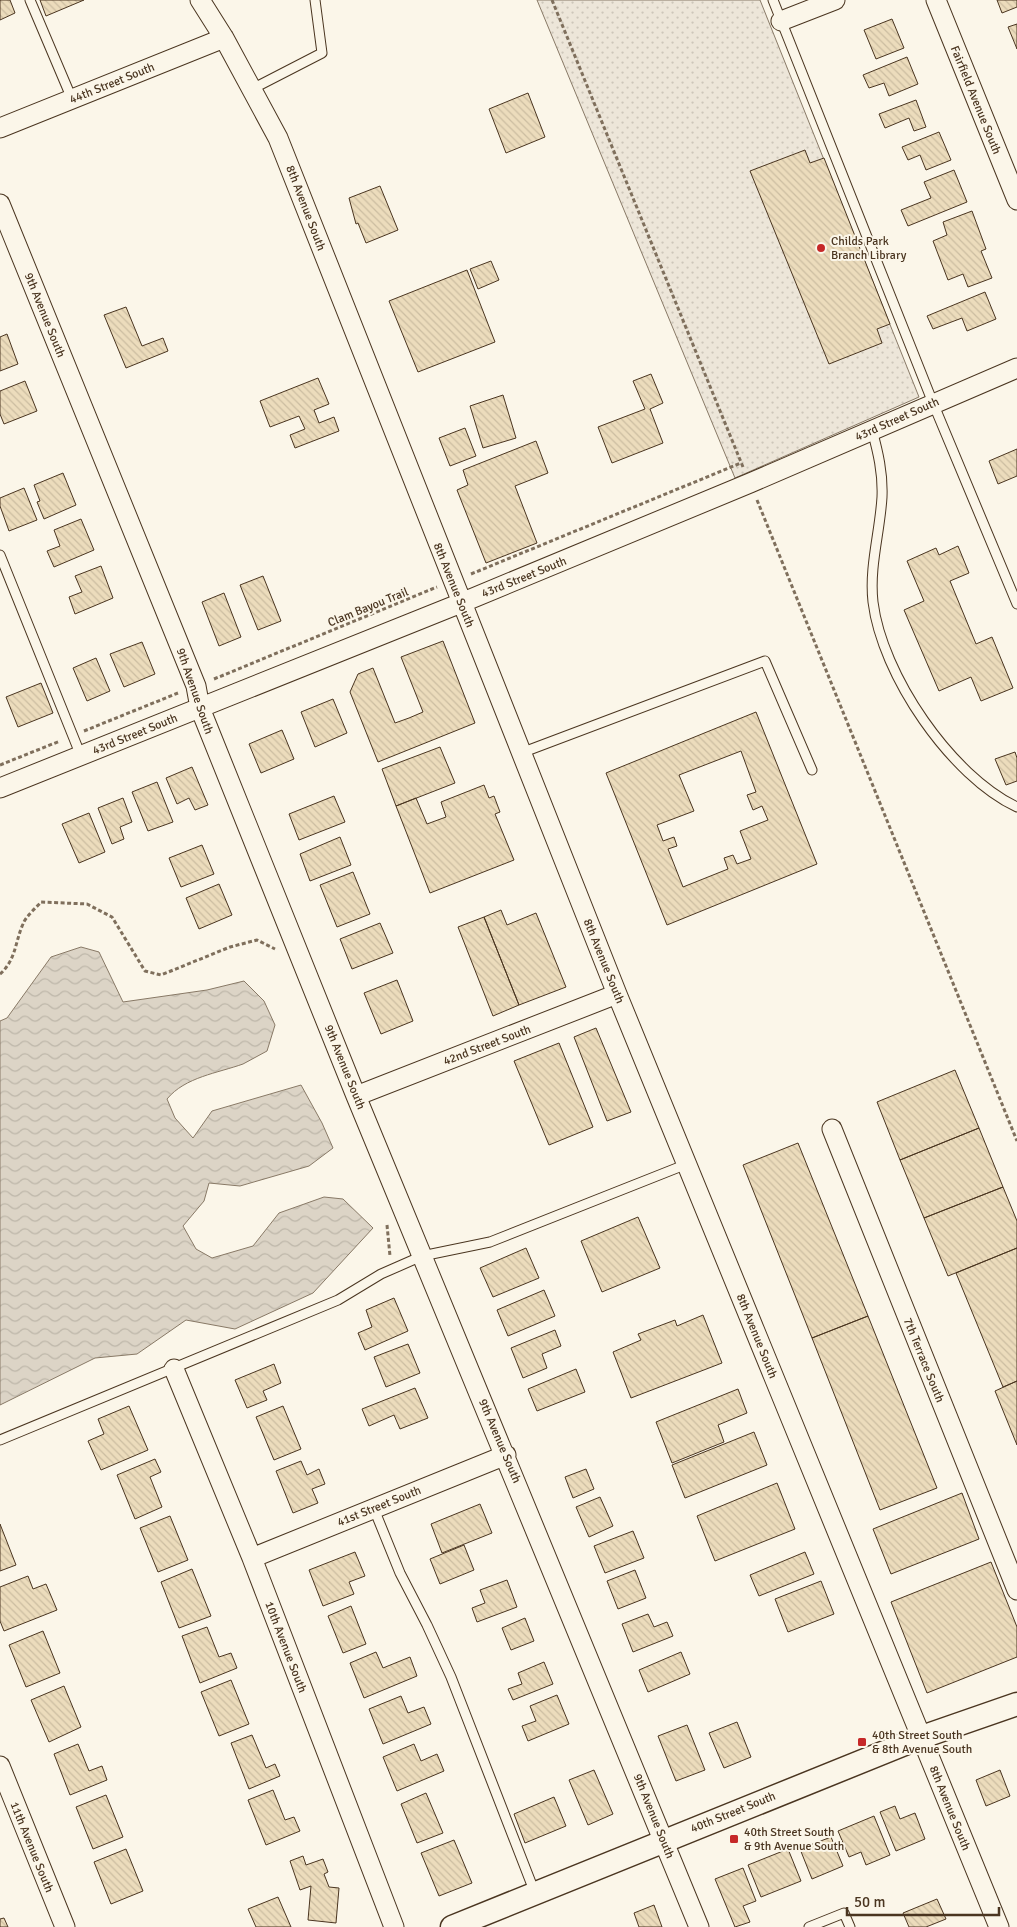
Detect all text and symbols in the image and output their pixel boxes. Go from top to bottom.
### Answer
street label: Fairfield Avenue South [947,44,1004,157]
street label: 44th Street South [67,60,157,107]
street label: 8th Avenue South [282,163,329,253]
place label: Childs Park Branch Library [831,234,907,263]
marker: Childs Park Branch Library [815,242,827,254]
street label: 9th Avenue South [21,271,68,360]
street label: 43rd Street South [853,394,942,445]
street label: 8th Avenue South [430,541,477,630]
street label: 43rd Street South [479,554,569,601]
street label: Clam Bayou Trail [326,584,411,630]
street label: 9th Avenue South [173,646,216,736]
street label: 43rd Street South [90,711,180,758]
street label: 8th Avenue South [580,917,627,1006]
street label: 42nd Street South [441,1022,533,1069]
street label: 9th Avenue South [321,1023,368,1112]
street label: 8th Avenue South [733,1292,780,1381]
street label: 7th Terrace South [900,1316,947,1405]
street label: 9th Avenue South [475,1397,524,1486]
street label: 41st Street South [335,1483,423,1530]
street label: 10th Avenue South [261,1599,310,1695]
place label: 40th Street South & 8th Avenue South [872,1728,972,1757]
marker: 40th Street South & 8th Avenue South [856,1736,868,1748]
street label: 8th Avenue South [926,1764,973,1853]
street label: 9th Avenue South [630,1772,677,1861]
street label: 40th Street South [688,1789,778,1836]
street label: 11th Avenue South [6,1800,57,1895]
place label: 40th Street South & 9th Avenue South [744,1825,844,1854]
marker: 40th Street South & 9th Avenue South [728,1833,740,1845]
scale bar [847,1884,1000,1916]
text: 50 m [854,1893,885,1911]

